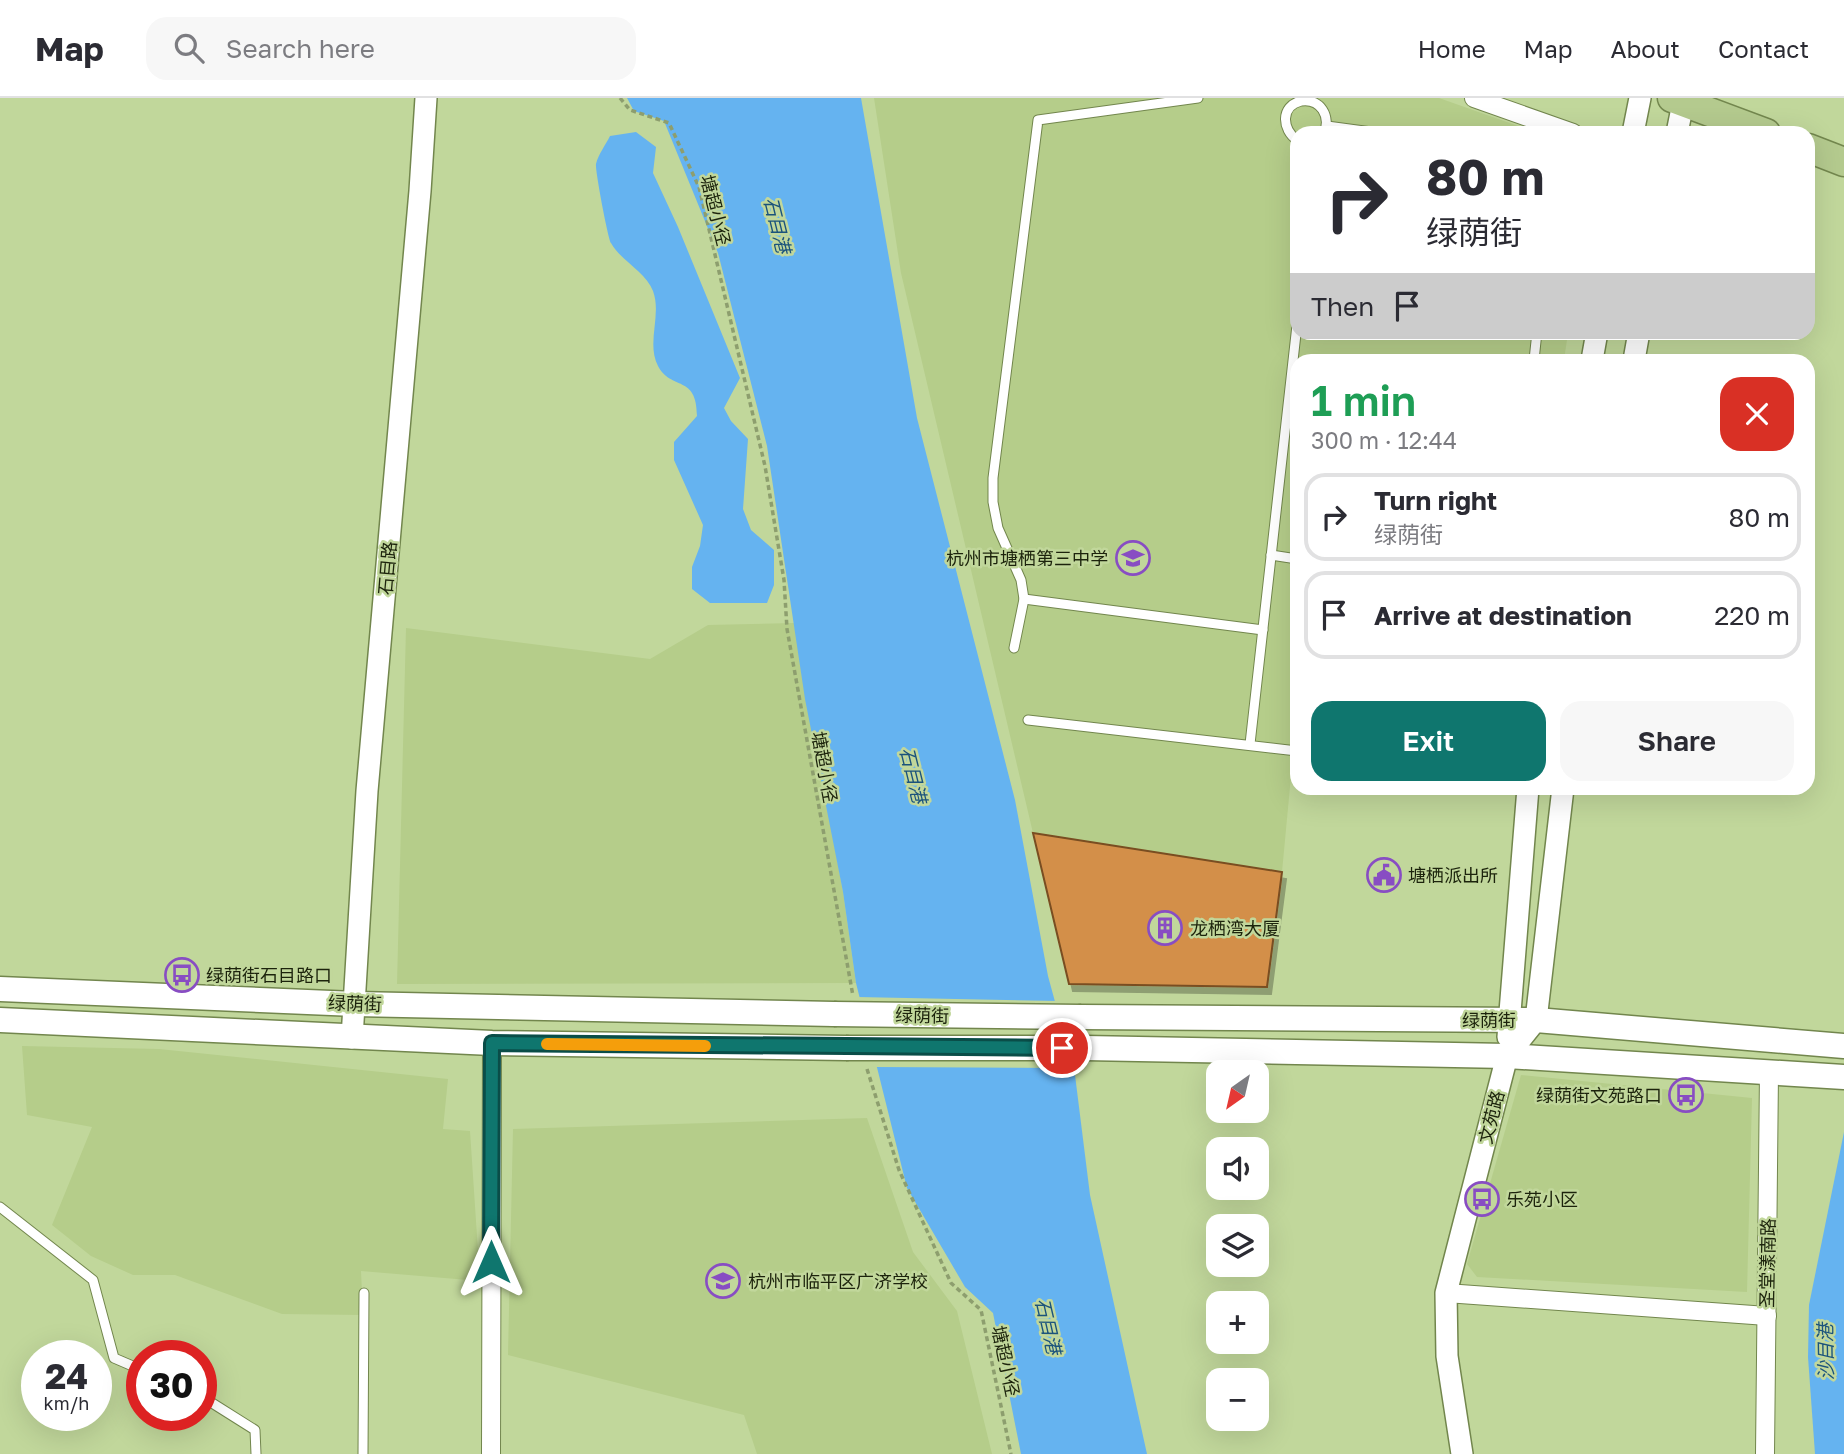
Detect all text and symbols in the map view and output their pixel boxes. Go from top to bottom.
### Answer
search box [146,17,636,80]
text: Map [35,29,104,68]
icon: search [170,29,208,67]
text: Search here [226,33,375,64]
text: Home [1418,34,1486,63]
text: Map [1524,34,1573,63]
text: About [1611,34,1680,63]
text: Contact [1718,34,1809,63]
text: 80 m [1426,147,1544,206]
icon: right [1311,154,1402,245]
street label: 塘超小径 [697,172,735,248]
water label: 石目港 [760,195,797,258]
text: 绿荫街 [1426,213,1522,251]
icon: arrive [1388,287,1426,325]
text: Then [1311,291,1374,322]
text: 1 min [1311,375,1416,425]
button: close [1720,377,1794,451]
text: 300 m · 12:44 [1311,426,1457,454]
text: Turn right [1374,485,1497,516]
icon: right [1315,498,1353,536]
text: 80 m [1729,502,1790,533]
text: 绿荫街 [1374,520,1443,548]
school or university icon: 杭州市塘栖第三中学 [1114,539,1152,577]
street label: 石目路 [374,540,400,596]
place label: 杭州市塘栖第三中学 [946,547,1108,569]
icon: arrive [1315,596,1353,634]
text: Arrive at destination [1374,600,1632,631]
text: 220 m [1714,600,1790,631]
button: Exit [1311,701,1546,781]
button: Share [1560,701,1794,781]
street label: 塘超小径 [808,730,842,804]
water label: 石目港 [896,745,933,808]
public building icon: 塘栖派出所 [1365,856,1403,894]
place label: 塘栖派出所 [1408,864,1498,886]
building icon: 龙栖湾大厦 [1146,909,1184,947]
place label: 龙栖湾大厦 [1190,917,1280,939]
bus stop icon: 绿荫街石目路口 [163,956,201,994]
place label: 绿荫街石目路口 [206,964,332,986]
street label: 绿荫街 [328,991,382,1015]
street label: 绿荫街 [895,1004,949,1026]
street label: 绿荫街 [1462,1009,1516,1031]
pin [1032,1018,1092,1078]
icon: arrive [1043,1029,1081,1067]
north arrow [1206,1060,1269,1124]
map controls [1206,1060,1269,1431]
bus stop icon: 绿荫街文苑路口 [1667,1076,1705,1114]
place label: 绿荫街文苑路口 [1536,1084,1662,1106]
street label: 文苑路 [1474,1088,1508,1146]
button: sound [1206,1137,1269,1200]
bus stop icon: 乐苑小区 [1463,1180,1501,1218]
place label: 乐苑小区 [1506,1188,1578,1210]
button: layers [1206,1214,1269,1277]
street label: 圣堂漾南路 [1755,1218,1779,1308]
position arrow [454,1225,528,1299]
school or university icon: 杭州市临平区广济学校 [704,1262,742,1300]
place label: 杭州市临平区广济学校 [748,1270,928,1292]
button: + [1206,1291,1269,1354]
water label: 石目港 [1031,1296,1067,1359]
water label: 沙目港 [1813,1320,1837,1381]
street label: 塘超小径 [988,1323,1024,1399]
speed limit sign: 30 [126,1340,217,1431]
text: 24 [45,1355,88,1397]
button: − [1206,1368,1269,1431]
text: km/h [44,1392,89,1414]

